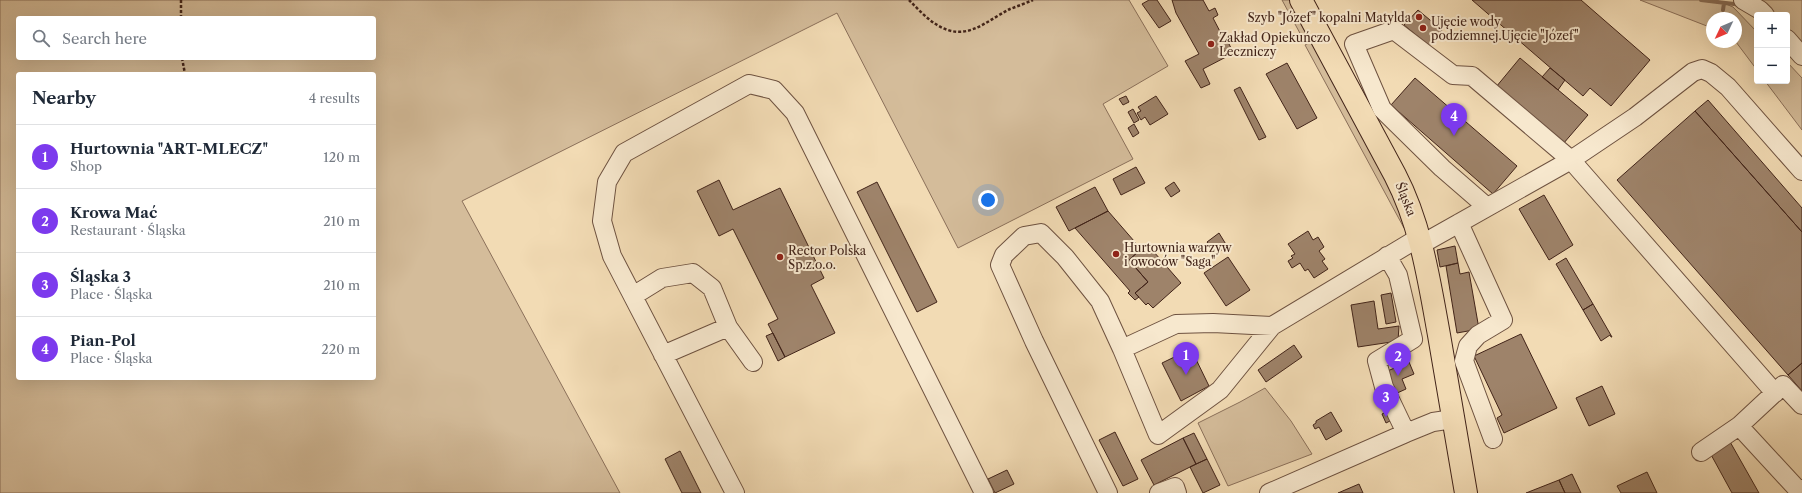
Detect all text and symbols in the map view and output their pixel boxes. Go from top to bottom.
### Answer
place label: Szyb "Józef" kopalni Matylda [1247,10,1412,25]
marker: Szyb "Józef" kopalni Matylda [1414,12,1424,22]
north arrow [1706,12,1742,48]
map controls [1754,12,1790,84]
button: + [1754,12,1790,48]
place label: Ujęcie wody podziemnej.Ujęcie "Józef" [1431,14,1579,43]
search box [16,16,376,60]
marker: Ujęcie wody podziemnej.Ujęcie "Józef" [1418,23,1428,33]
icon: search [30,27,52,49]
text: Search here [62,29,147,48]
place label: Zakład Opiekuńczo Leczniczy [1219,30,1330,59]
marker: Zakład Opiekuńczo Leczniczy [1206,39,1216,49]
button: − [1754,48,1790,84]
text: Nearby [32,88,96,108]
text: 4 results [309,90,360,106]
pin: 4 [1441,103,1467,136]
text: Hurtownia "ART-MLECZ" [70,139,268,158]
text: 1 [42,149,48,165]
text: 120 m [323,149,360,165]
text: Shop [70,158,102,174]
street label: Śląska [1392,179,1421,219]
your location [978,190,998,210]
text: Krowa Mać [70,203,157,222]
text: 2 [41,213,49,229]
text: 210 m [323,213,360,229]
text: Restaurant · Śląska [70,222,186,238]
place label: Hurtownia warzyw i owoców "Saga" [1124,240,1233,269]
place label: Rector Polska Sp.z.o.o. [788,243,867,272]
marker: Hurtownia warzyw i owoców "Saga" [1111,249,1121,259]
marker: Rector Polska Sp.z.o.o. [775,252,785,262]
text: Śląska 3 [70,267,131,286]
text: 3 [41,277,49,293]
text: 210 m [323,277,360,293]
text: Place · Śląska [70,286,152,302]
text: Pian-Pol [70,331,136,350]
text: 4 [41,341,49,357]
text: 220 m [321,341,360,357]
pin: 1 [1173,342,1199,375]
pin: 2 [1385,343,1411,376]
text: Place · Śląska [70,350,152,366]
pin: 3 [1373,384,1399,417]

